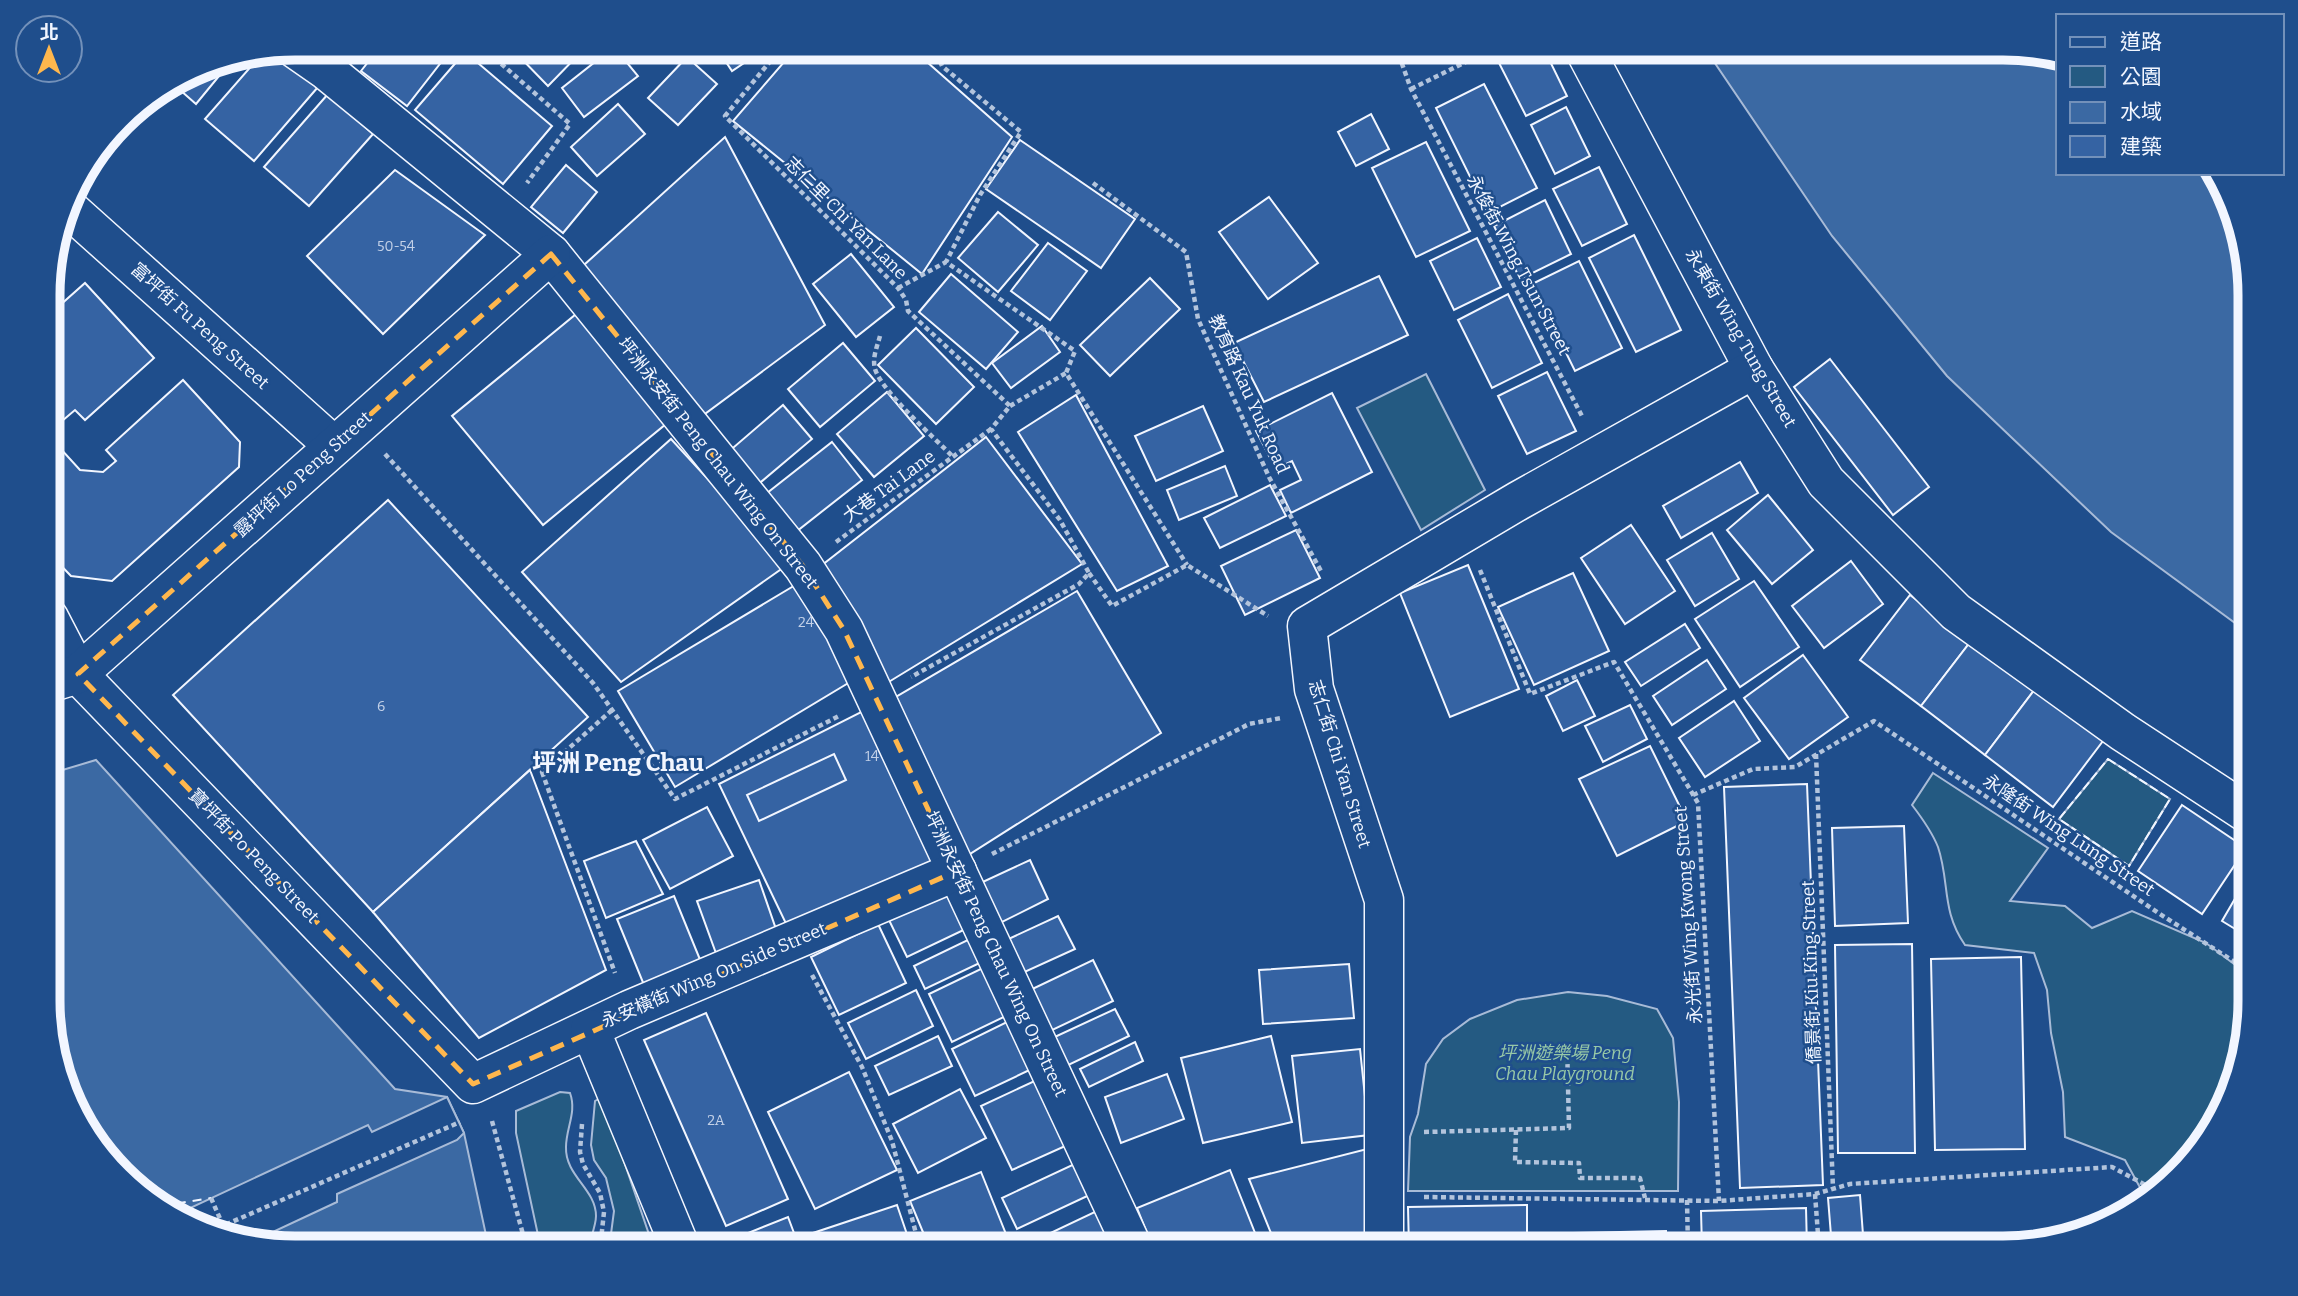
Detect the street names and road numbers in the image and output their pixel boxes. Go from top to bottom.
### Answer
street label: 志仁里 Chi Yan Lane [780,152,912,284]
street label: 永俊街 Wing Tsun Street [1462,171,1576,359]
street label: 永東街 Wing Tung Street [1681,245,1801,432]
street label: 富坪街 Fu Peng Street [126,258,274,394]
street label: 教育路 Kau Yuk Road [1204,311,1294,477]
street label: 坪洲永安街 Peng Chau Wing On Street [613,333,823,593]
street label: 露坪街 Lo Peng Street [230,406,377,542]
street label: 大巷 Tai Lane [839,445,939,527]
street label: 志仁街 Chi Yan Street [1304,677,1376,851]
street label: 永隆街 Wing Lung Street [1979,769,2159,901]
street label: 寶坪街 Po Peng Street [184,784,324,928]
street label: 永光街 Wing Kwong Street [1669,805,1707,1025]
street label: 坪洲永安街 Peng Chau Wing On Street [920,808,1072,1101]
street label: 僑景街 Kiu King Street [1797,879,1825,1064]
street label: 永安橫街 Wing On Side Street [598,917,830,1032]

